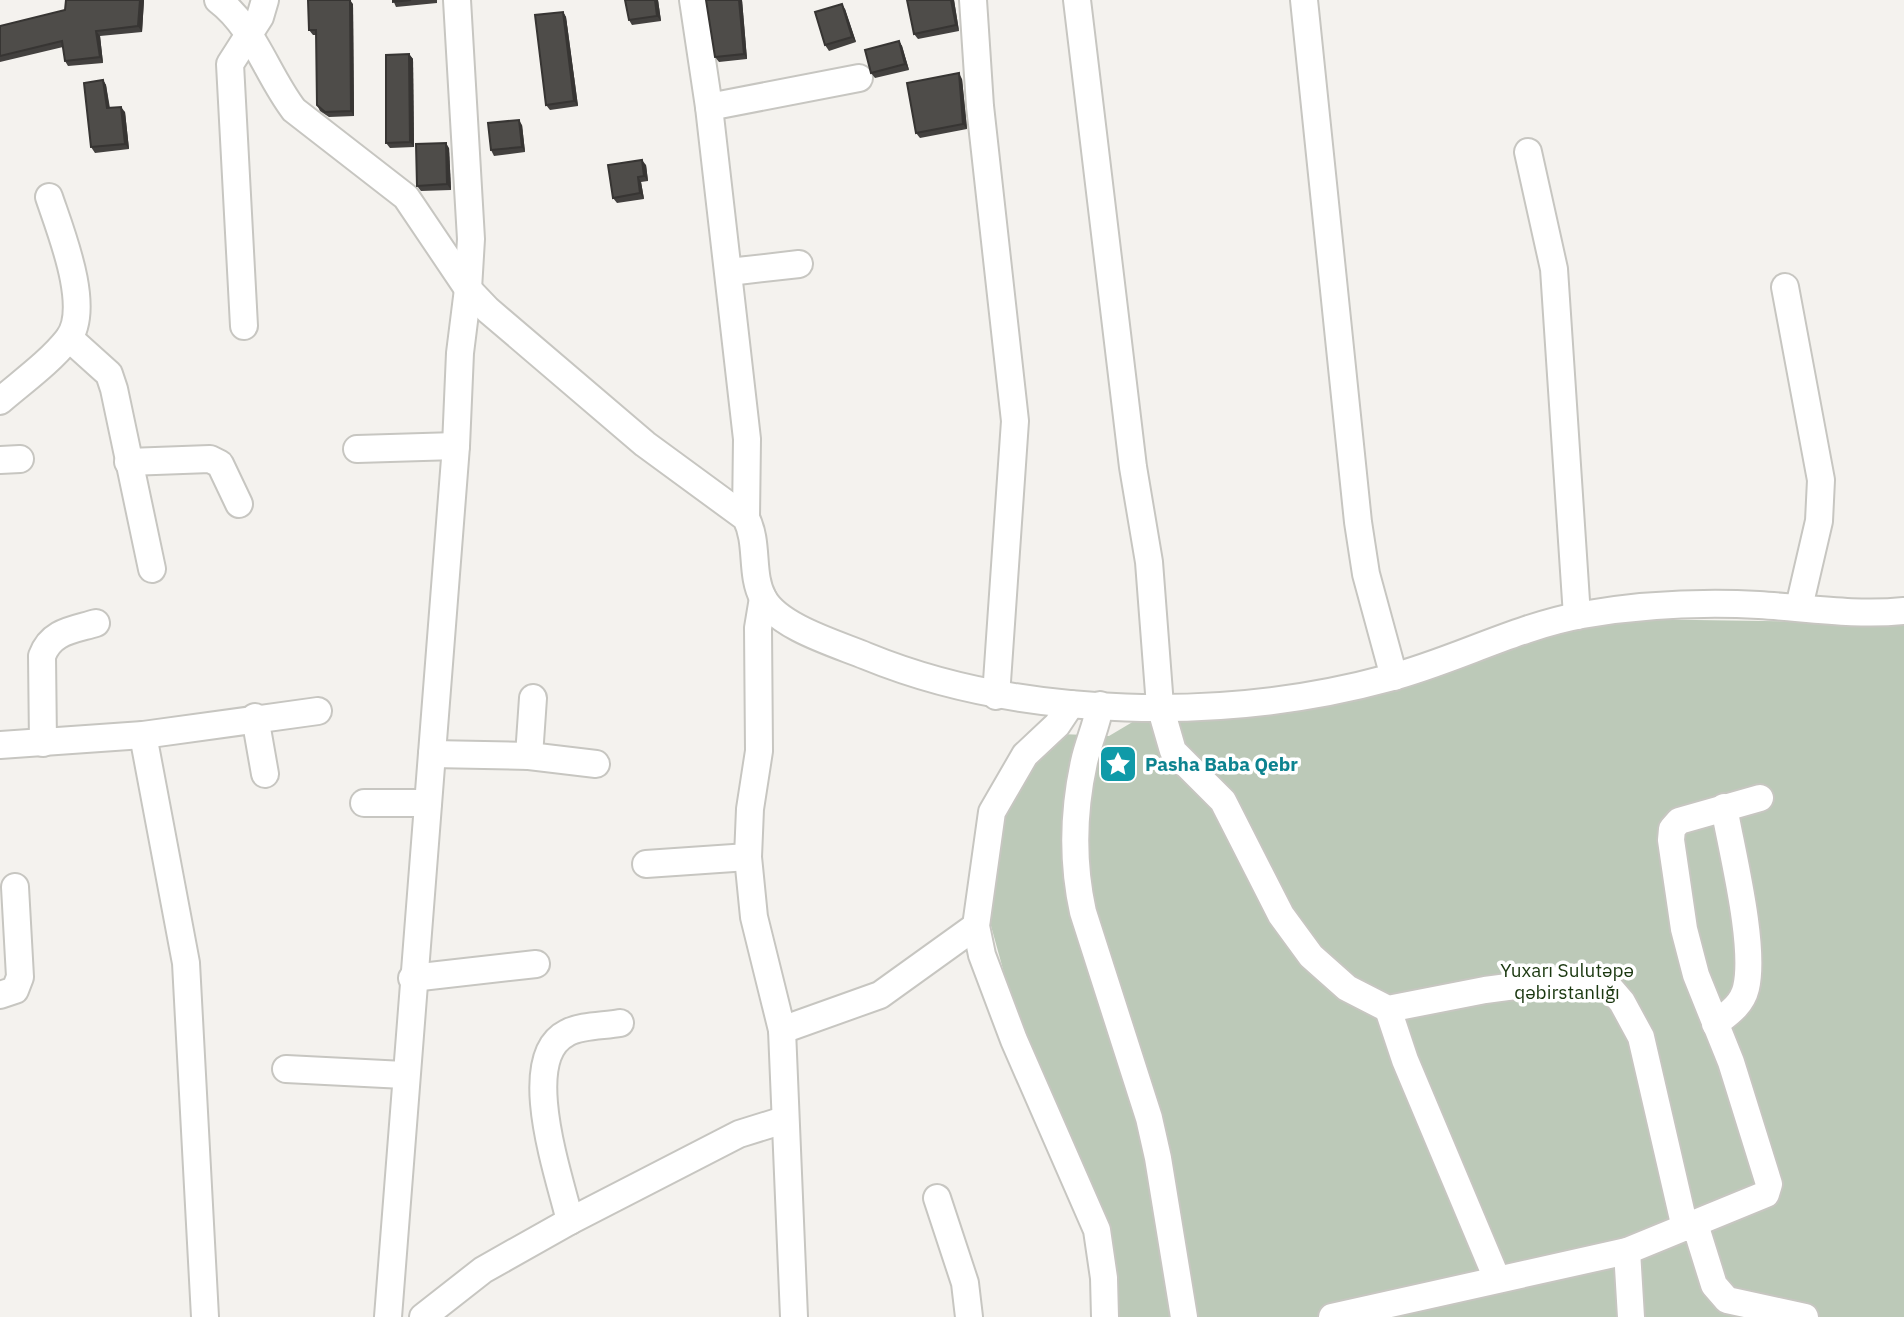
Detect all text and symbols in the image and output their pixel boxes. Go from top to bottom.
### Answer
place icon: Pasha Baba Qebr [1097,743,1139,785]
place label: Pasha Baba Qebr [1145,752,1298,776]
park label: Yuxarı Sulutəpə qəbirstanlığı [1500,958,1634,1004]

